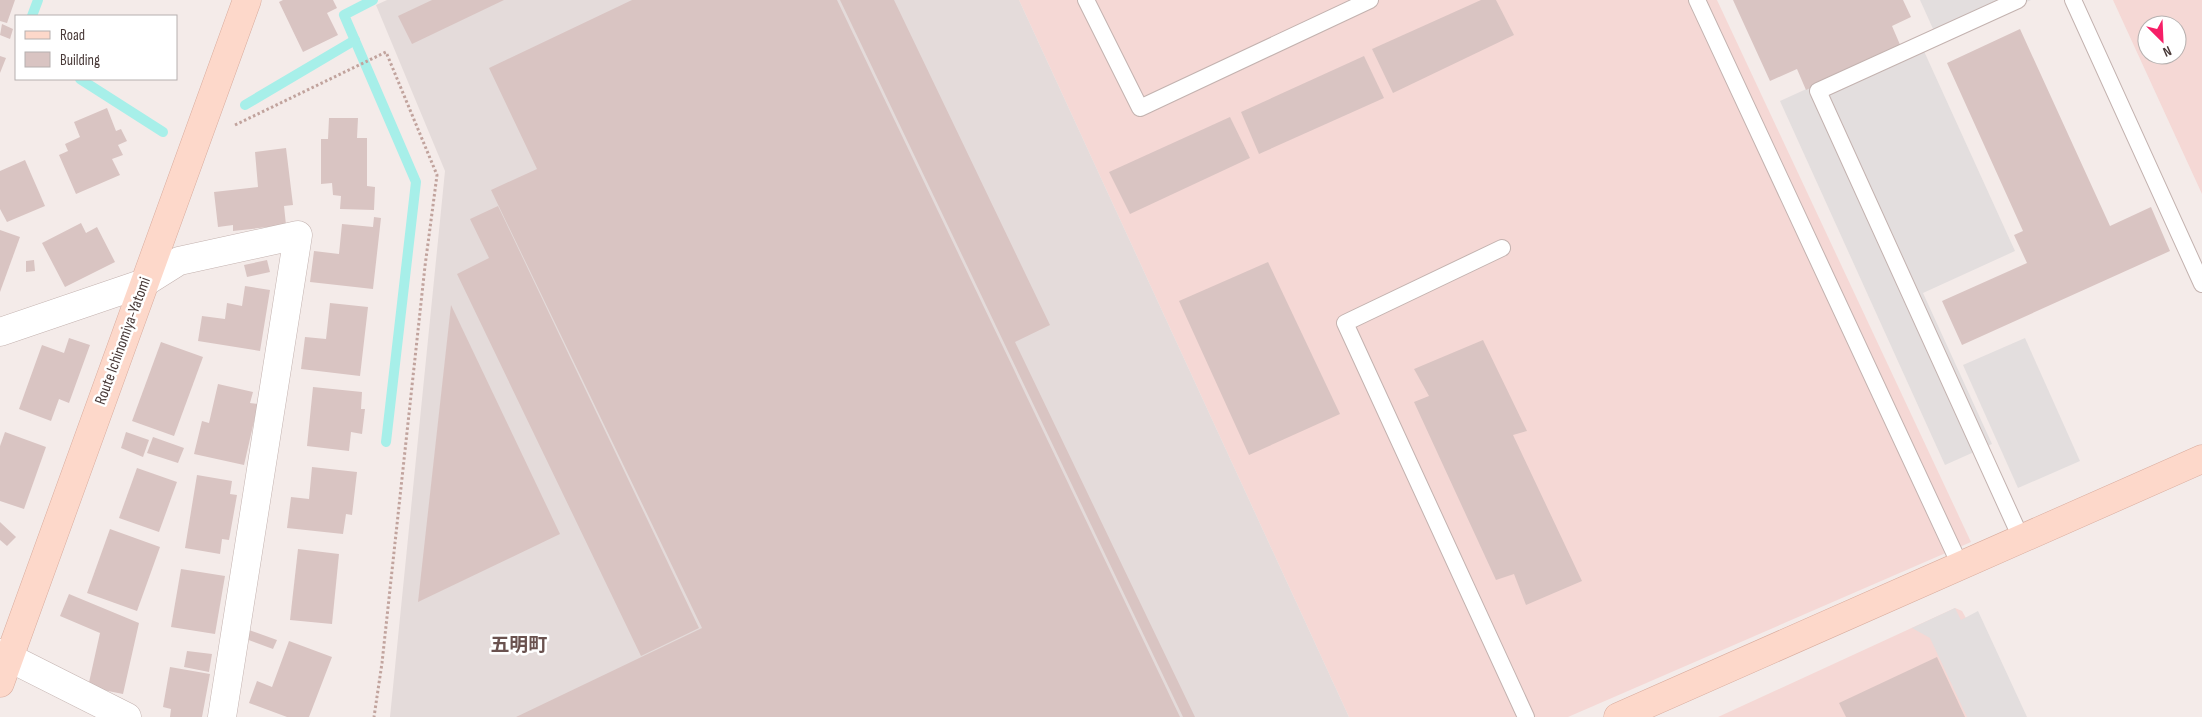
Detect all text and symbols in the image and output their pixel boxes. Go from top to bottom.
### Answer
legend [15,15,178,80]
north arrow [2137,15,2187,65]
text: Road [60,26,85,45]
text: N [2160,42,2174,61]
text: Building [60,51,100,70]
street label: Route Ichinomiya-Yatomi [91,275,155,407]
district label: 五明町 [490,634,548,657]

